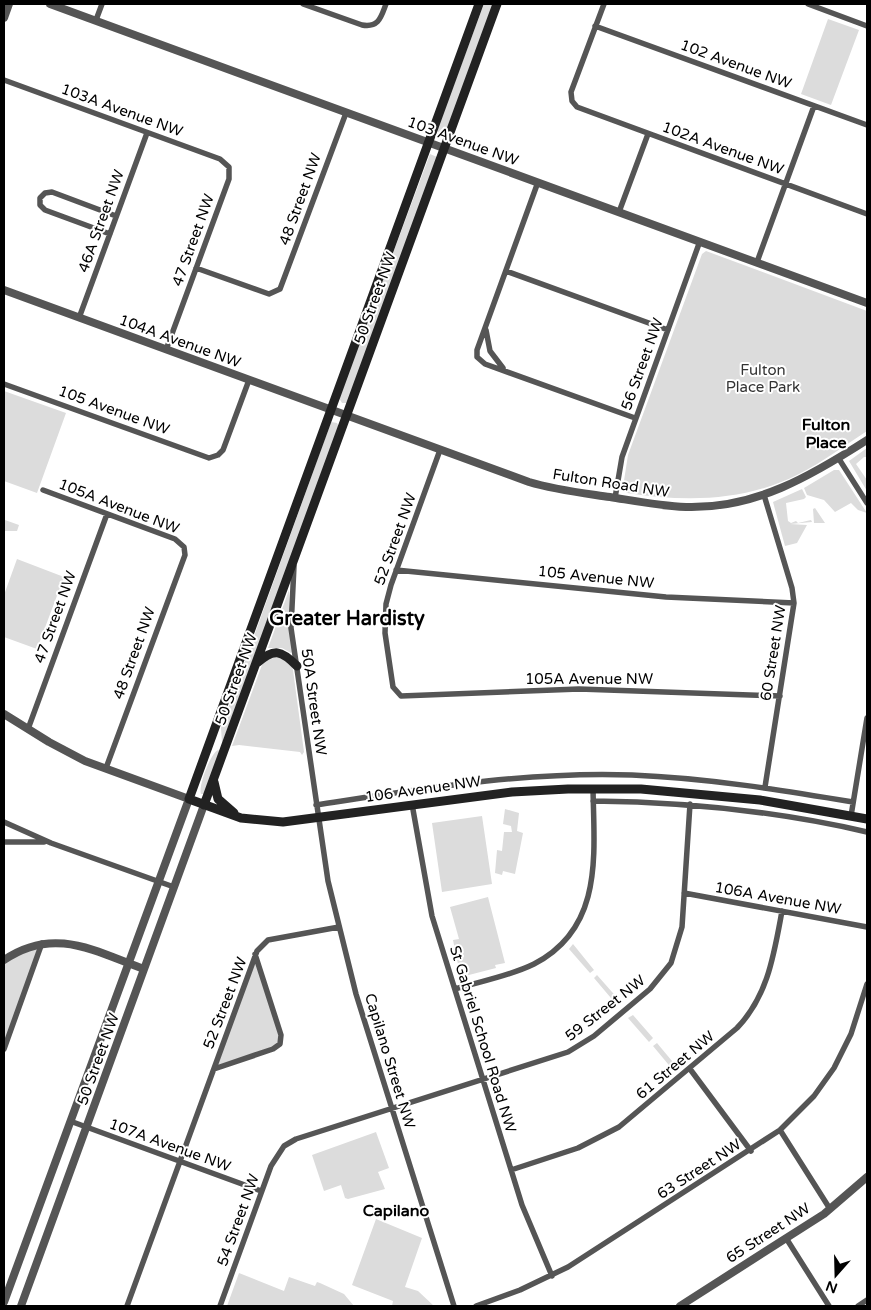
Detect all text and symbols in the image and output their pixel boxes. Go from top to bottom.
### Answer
street label: 102 Avenue NW [678,36,794,92]
street label: 103A Avenue NW [59,80,185,140]
street label: 103 Avenue NW [405,113,521,169]
street label: 102A Avenue NW [660,118,786,178]
street label: 48 Street NW [275,150,325,248]
street label: 46A Street NW [74,167,128,275]
street label: 47 Street NW [168,191,218,289]
street label: 50 Street NW [350,249,400,347]
street label: 104A Avenue NW [117,311,243,371]
street label: 56 Street NW [617,315,667,413]
park label: Fulton Place Park [726,361,800,396]
street label: 105 Avenue NW [56,382,172,438]
district label: Fulton Place [802,415,850,453]
street label: Fulton Road NW [551,465,671,501]
street label: 105A Avenue NW [56,475,182,537]
street label: 52 Street NW [370,490,420,588]
street label: 105 Avenue NW [537,562,655,592]
street label: 47 Street NW [30,568,80,666]
street label: 48 Street NW [109,604,159,702]
street label: 60 Street NW [757,604,789,702]
district label: Greater Hardisty [269,607,425,631]
street label: 50 Street NW [211,630,261,728]
street label: 50A Street NW [298,647,330,757]
street label: 105A Avenue NW [525,670,653,688]
street label: 106 Avenue NW [364,772,482,806]
street label: 106A Avenue NW [713,878,843,918]
street label: St Gabriel School Road NW [446,943,520,1135]
street label: 52 Street NW [199,955,251,1051]
street label: 59 Street NW [561,971,649,1045]
street label: Capilano Street NW [361,991,419,1131]
street label: 50 Street NW [73,1010,123,1108]
street label: 61 Street NW [632,1027,718,1103]
street label: 107A Avenue NW [107,1115,233,1175]
street label: 63 Street NW [654,1135,744,1203]
street label: 54 Street NW [213,1171,263,1269]
street label: 65 Street NW [723,1199,813,1267]
district label: Capilano [363,1201,430,1221]
north arrow [811,1250,861,1300]
text: N [824,1277,840,1297]

